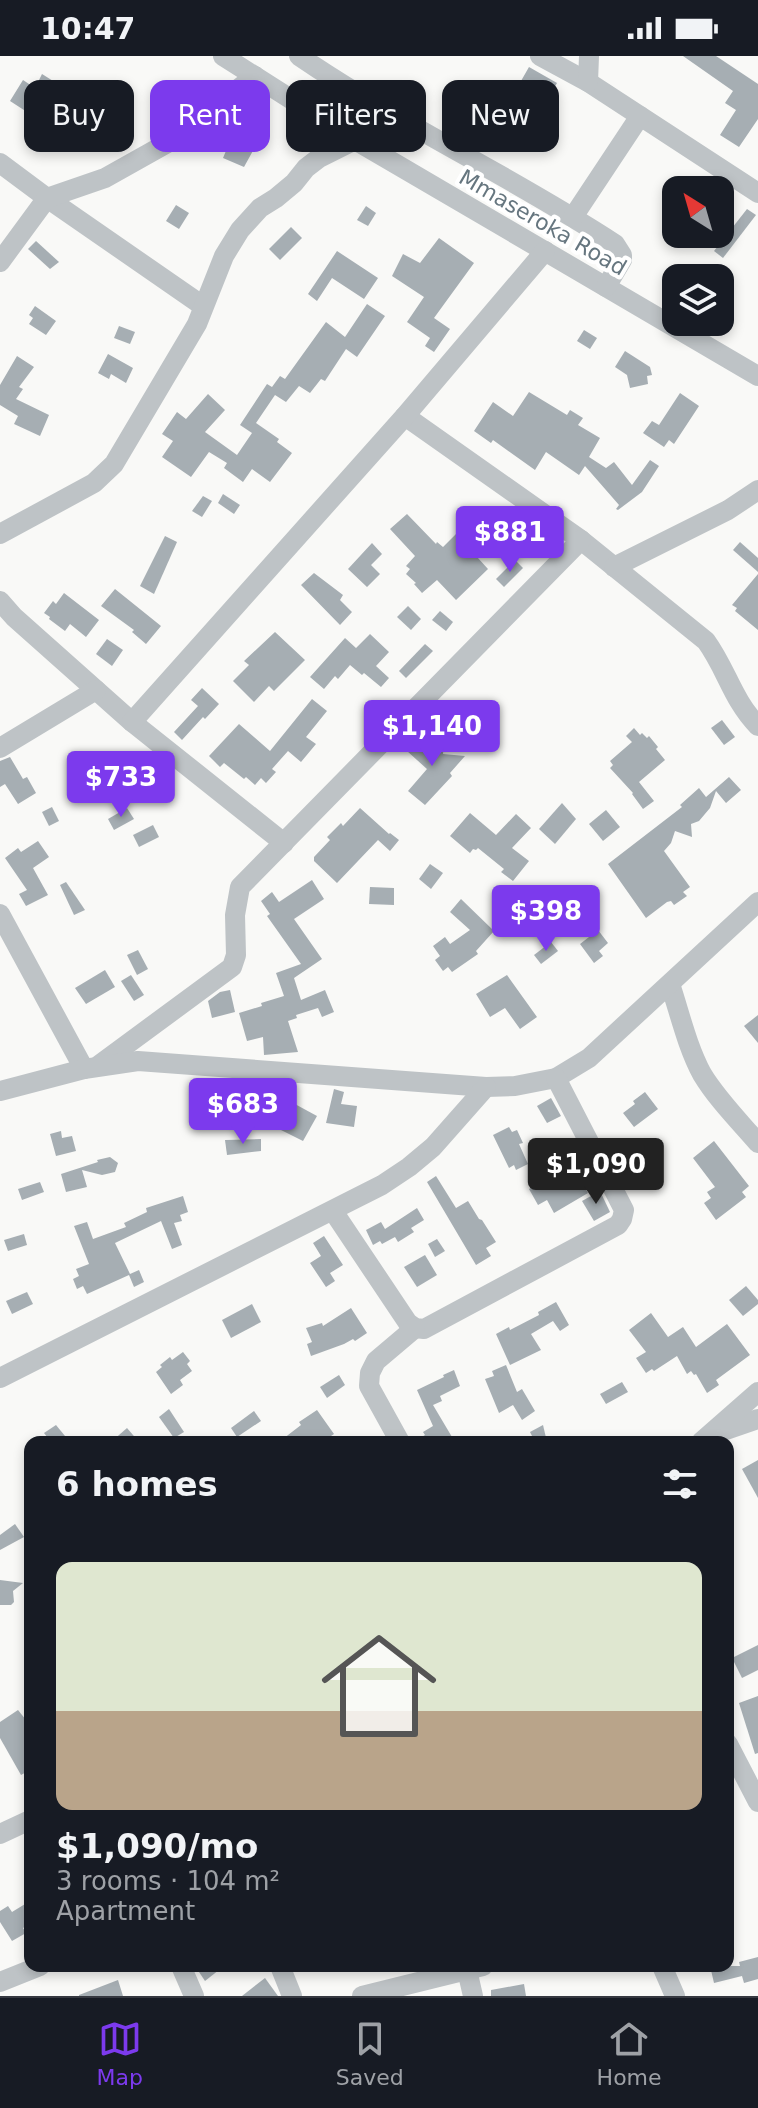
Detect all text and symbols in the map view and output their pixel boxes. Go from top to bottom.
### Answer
text: 10:47 [40,11,136,46]
chip: Buy [24,80,134,152]
chip: Rent [150,80,270,152]
chip: Filters [286,80,426,152]
chip: New [442,80,559,152]
street label: Mmaseroka Road [455,164,631,280]
north arrow [662,176,734,248]
map controls [662,176,734,336]
button: layers [662,264,734,336]
pin: $881 [463,506,557,574]
text: $881 [474,517,546,547]
pin: $1,140 [367,700,497,768]
text: $1,140 [382,711,482,741]
pin: $733 [74,751,168,819]
text: $733 [85,762,157,792]
pin: $398 [499,885,593,953]
text: $398 [510,896,582,926]
pin: $683 [196,1078,290,1146]
text: $683 [207,1089,279,1119]
pin: $1,090 [531,1138,661,1206]
text: $1,090 [546,1149,646,1179]
icon: filters [658,1462,702,1506]
text: 6 homes [56,1464,218,1504]
icon: home [307,1614,451,1758]
text: $1,090/mo [56,1826,258,1866]
text: 3 rooms · 104 m² [56,1866,280,1896]
text: Apartment [56,1896,195,1926]
tab: Map [96,2017,143,2090]
tab: Saved [336,2017,404,2090]
tab: Home [597,2017,662,2090]

